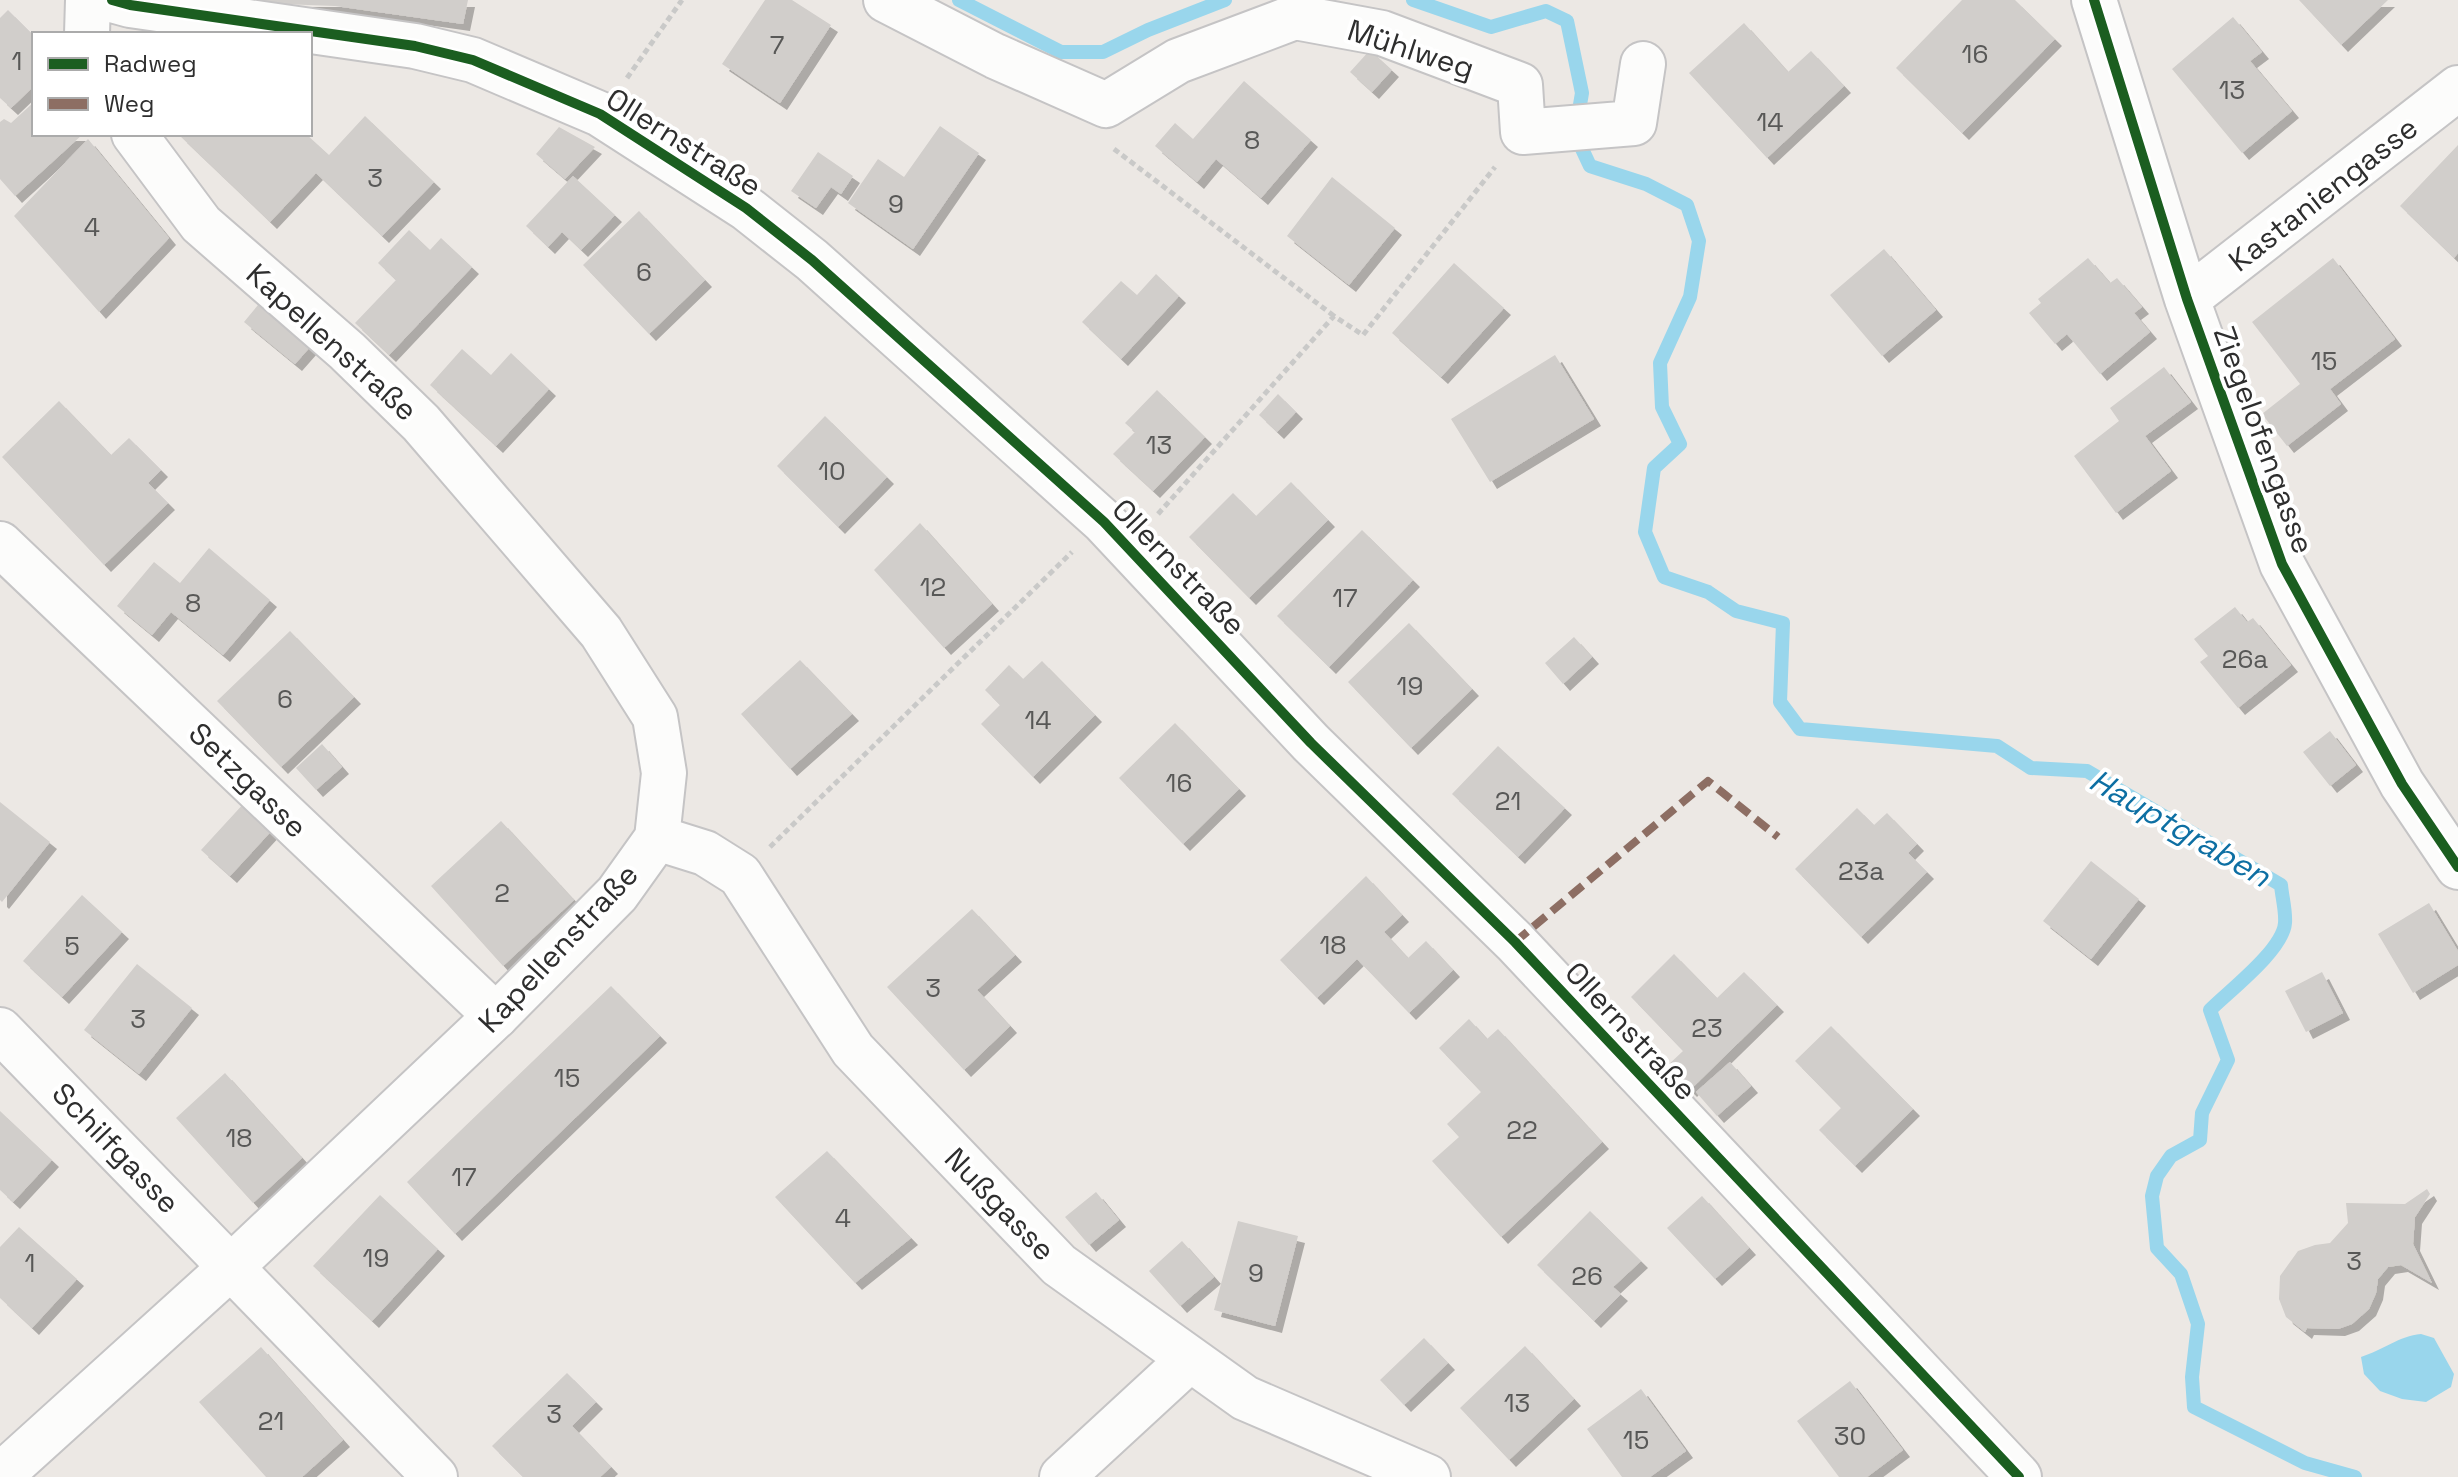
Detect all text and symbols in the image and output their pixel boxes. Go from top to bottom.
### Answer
street label: Mühlweg [1343,10,1479,88]
house number: 7 [770,28,784,62]
legend [32,32,312,136]
house number: 16 [1962,37,1988,71]
house number: 1 [12,44,22,78]
text: Radweg [104,48,197,79]
house number: 13 [2219,73,2245,107]
street label: Ollernstraße [599,79,769,205]
text: Weg [104,88,154,119]
house number: 14 [1756,105,1784,139]
street label: Kastaniengasse [2221,108,2425,280]
house number: 8 [1244,123,1260,157]
house number: 3 [367,161,383,195]
house number: 9 [888,187,904,221]
house number: 4 [84,210,100,244]
street label: Kapellenstraße [238,255,426,429]
house number: 6 [636,255,652,289]
street label: Ziegelofengasse [2205,321,2323,559]
house number: 15 [2311,344,2337,378]
house number: 13 [1146,428,1172,462]
house number: 10 [818,454,846,488]
street label: Ollernstraße [1104,490,1254,644]
house number: 12 [920,570,946,604]
house number: 17 [1332,581,1358,615]
house number: 8 [185,586,201,620]
house number: 26a [2222,642,2268,676]
house number: 19 [1397,669,1423,703]
house number: 6 [277,682,293,716]
house number: 14 [1024,703,1052,737]
street label: Setzgasse [180,714,316,846]
water label: Hauptgraben [2082,760,2279,897]
house number: 16 [1166,766,1192,800]
house number: 21 [1495,784,1521,818]
house number: 23a [1838,854,1884,888]
street label: Kapellenstraße [470,855,646,1041]
house number: 2 [494,876,510,910]
house number: 18 [1319,928,1347,962]
house number: 5 [64,929,80,963]
street label: Ollernstraße [1557,953,1705,1109]
house number: 3 [925,971,941,1005]
house number: 3 [130,1002,146,1036]
house number: 23 [1691,1011,1723,1045]
house number: 15 [554,1061,580,1095]
street label: Schilfgasse [44,1074,188,1222]
house number: 22 [1506,1113,1538,1147]
house number: 18 [225,1121,253,1155]
street label: Nußgasse [936,1139,1064,1269]
house number: 17 [451,1160,477,1194]
house number: 4 [835,1201,851,1235]
house number: 19 [363,1241,389,1275]
house number: 3 [2346,1244,2362,1278]
house number: 1 [25,1246,35,1280]
house number: 9 [1248,1256,1264,1290]
house number: 26 [1571,1259,1603,1293]
house number: 13 [1504,1386,1530,1420]
house number: 3 [546,1397,562,1431]
house number: 21 [258,1404,284,1438]
house number: 30 [1834,1419,1866,1453]
house number: 15 [1623,1423,1649,1457]

